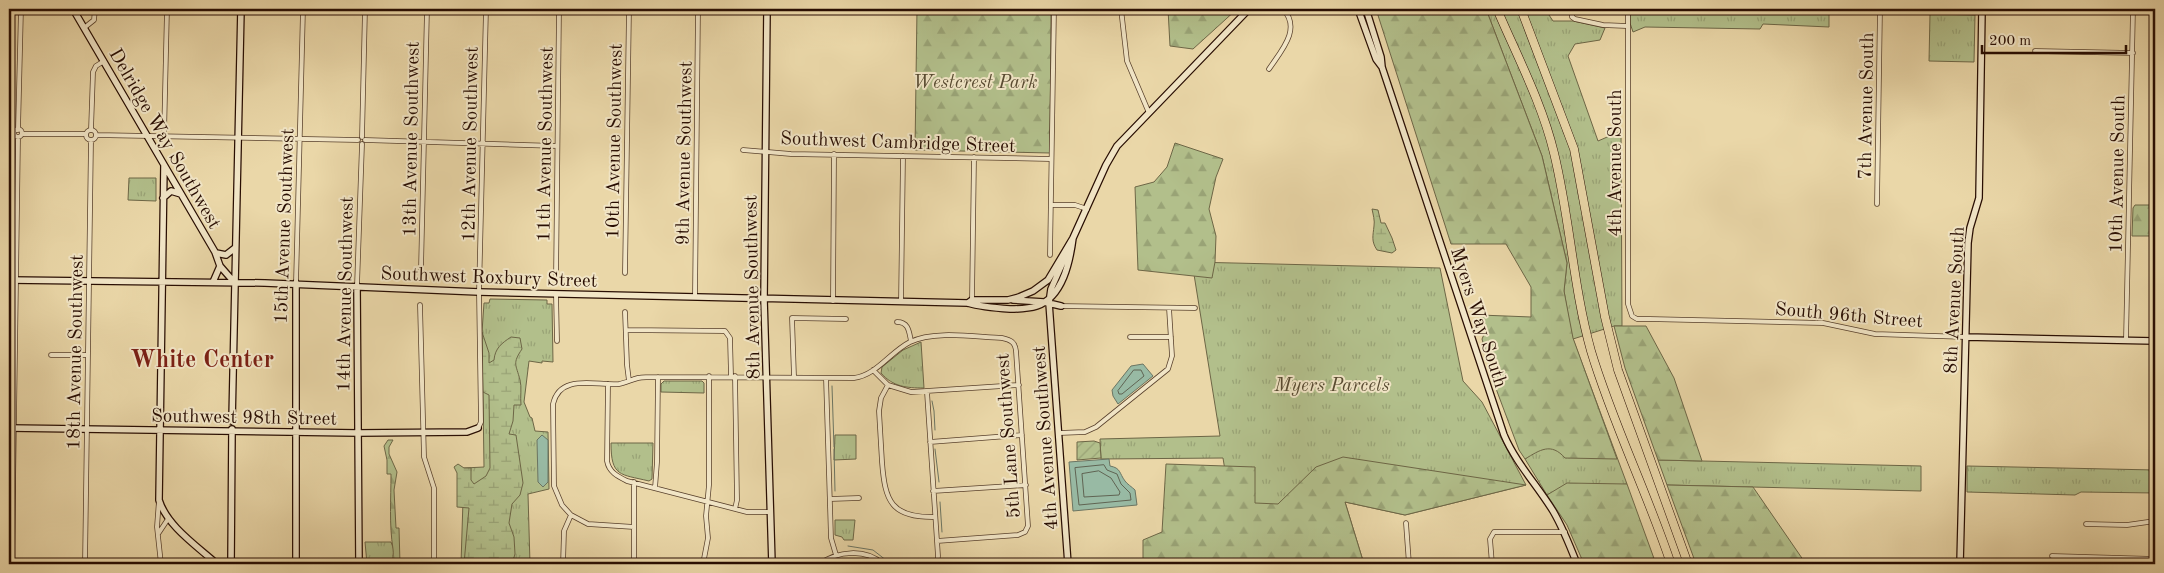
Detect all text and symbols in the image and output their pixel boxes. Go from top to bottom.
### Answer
scale bar [1982,22,2125,54]
street label: 7th Avenue South [1857,32,1878,180]
text: 200 m [1989,34,2031,49]
street label: 13th Avenue Southwest [401,41,424,237]
street label: 10th Avenue Southwest [604,43,627,239]
street label: Delridge Way Southwest [104,46,223,233]
street label: 12th Avenue Southwest [460,46,483,242]
street label: 11th Avenue Southwest [535,46,558,242]
street label: 9th Avenue Southwest [674,60,697,246]
park label: Westcrest Park [913,74,1037,93]
street label: 4th Avenue South [1607,89,1626,237]
street label: 10th Avenue South [2108,95,2129,253]
street label: 15th Avenue Southwest [273,128,298,324]
street label: Southwest Cambridge Street [780,130,1016,157]
street label: 8th Avenue Southwest [742,194,765,380]
street label: 14th Avenue Southwest [335,196,358,392]
street label: 8th Avenue South [1942,226,1969,374]
street label: Myers Way South [1446,245,1509,390]
street label: 18th Avenue Southwest [65,254,88,450]
street label: Southwest Roxbury Street [380,265,598,292]
street label: South 96th Street [1774,301,1924,332]
street label: 4th Avenue Southwest [1031,345,1062,531]
district label: White Center [130,349,274,373]
street label: 5th Lane Southwest [994,353,1025,519]
park label: Myers Parcels [1273,377,1390,396]
street label: Southwest 98th Street [151,407,337,430]

